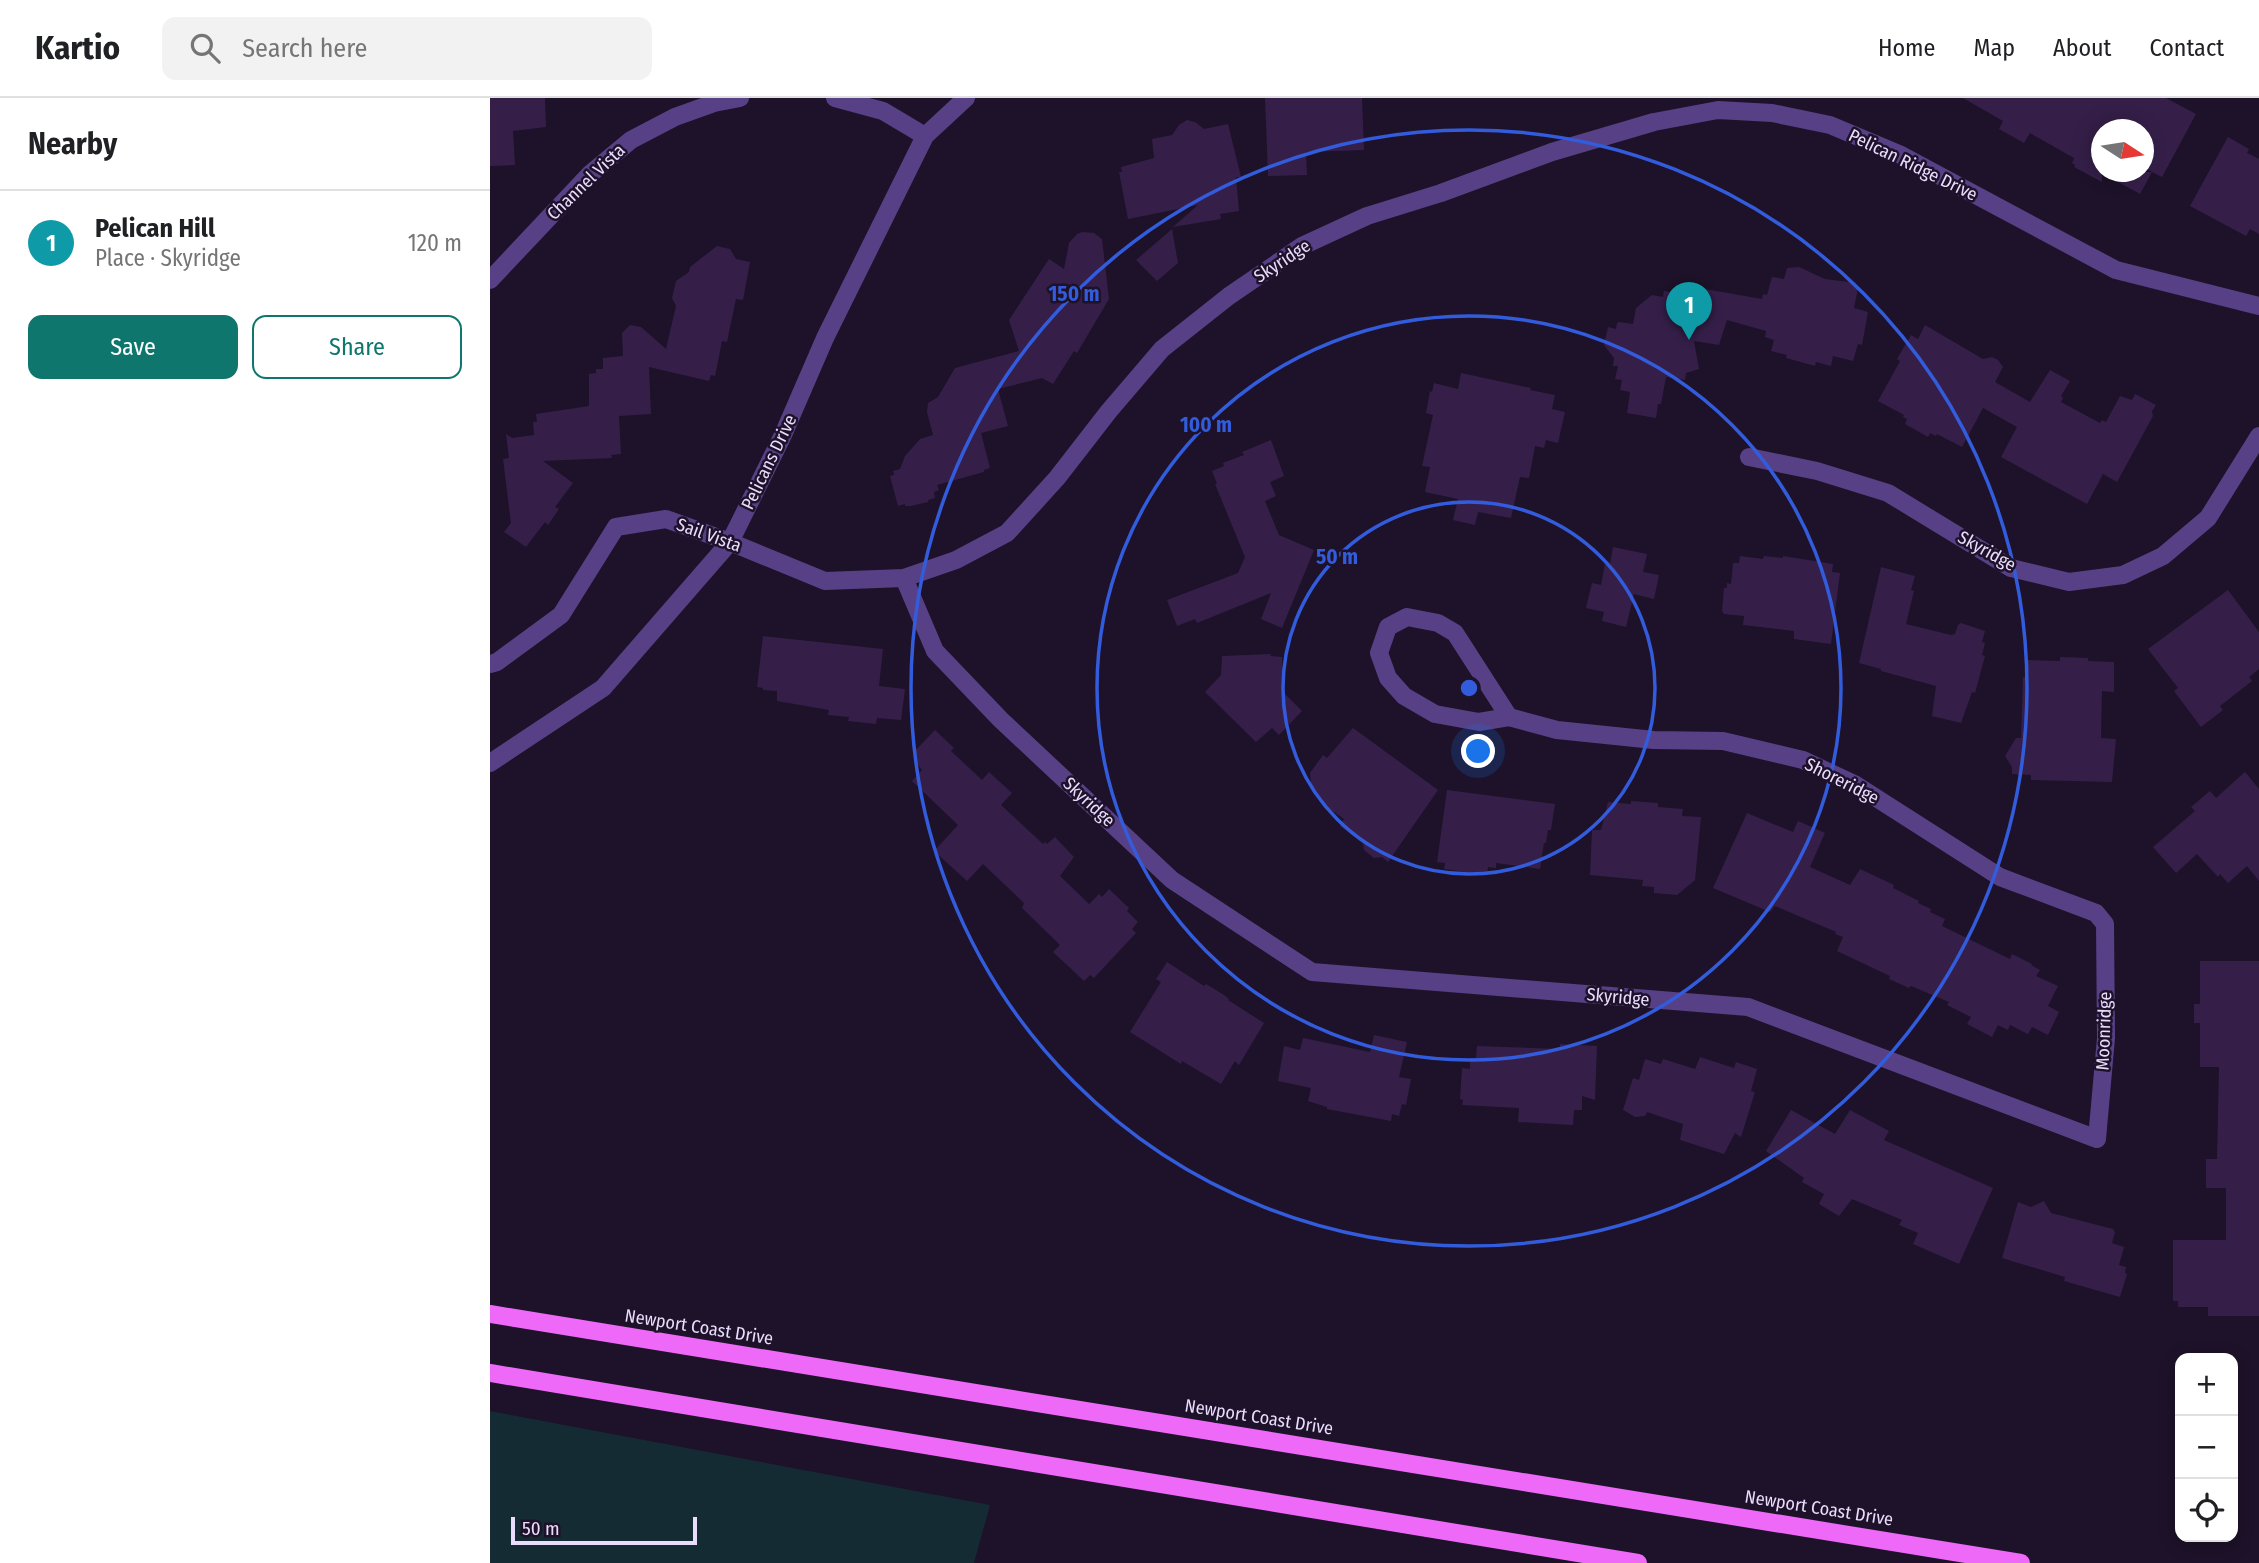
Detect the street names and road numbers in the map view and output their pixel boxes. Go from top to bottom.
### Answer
street label: Pelican Ridge Drive [1845,124,1981,206]
street label: Channel Vista [542,139,630,225]
street label: Skyridge [1250,235,1314,287]
street label: Pelicans Drive [737,411,801,513]
street label: Sail Vista [674,513,745,557]
street label: Skyridge [1954,526,2020,576]
street label: Shoreridge [1801,753,1883,809]
street label: Skyridge [1059,773,1120,832]
street label: Skyridge [1586,983,1650,1011]
street label: Moonridge [2092,991,2116,1071]
street label: Newport Coast Drive [623,1304,775,1350]
street label: Newport Coast Drive [1183,1394,1335,1440]
street label: Newport Coast Drive [1743,1485,1895,1531]

